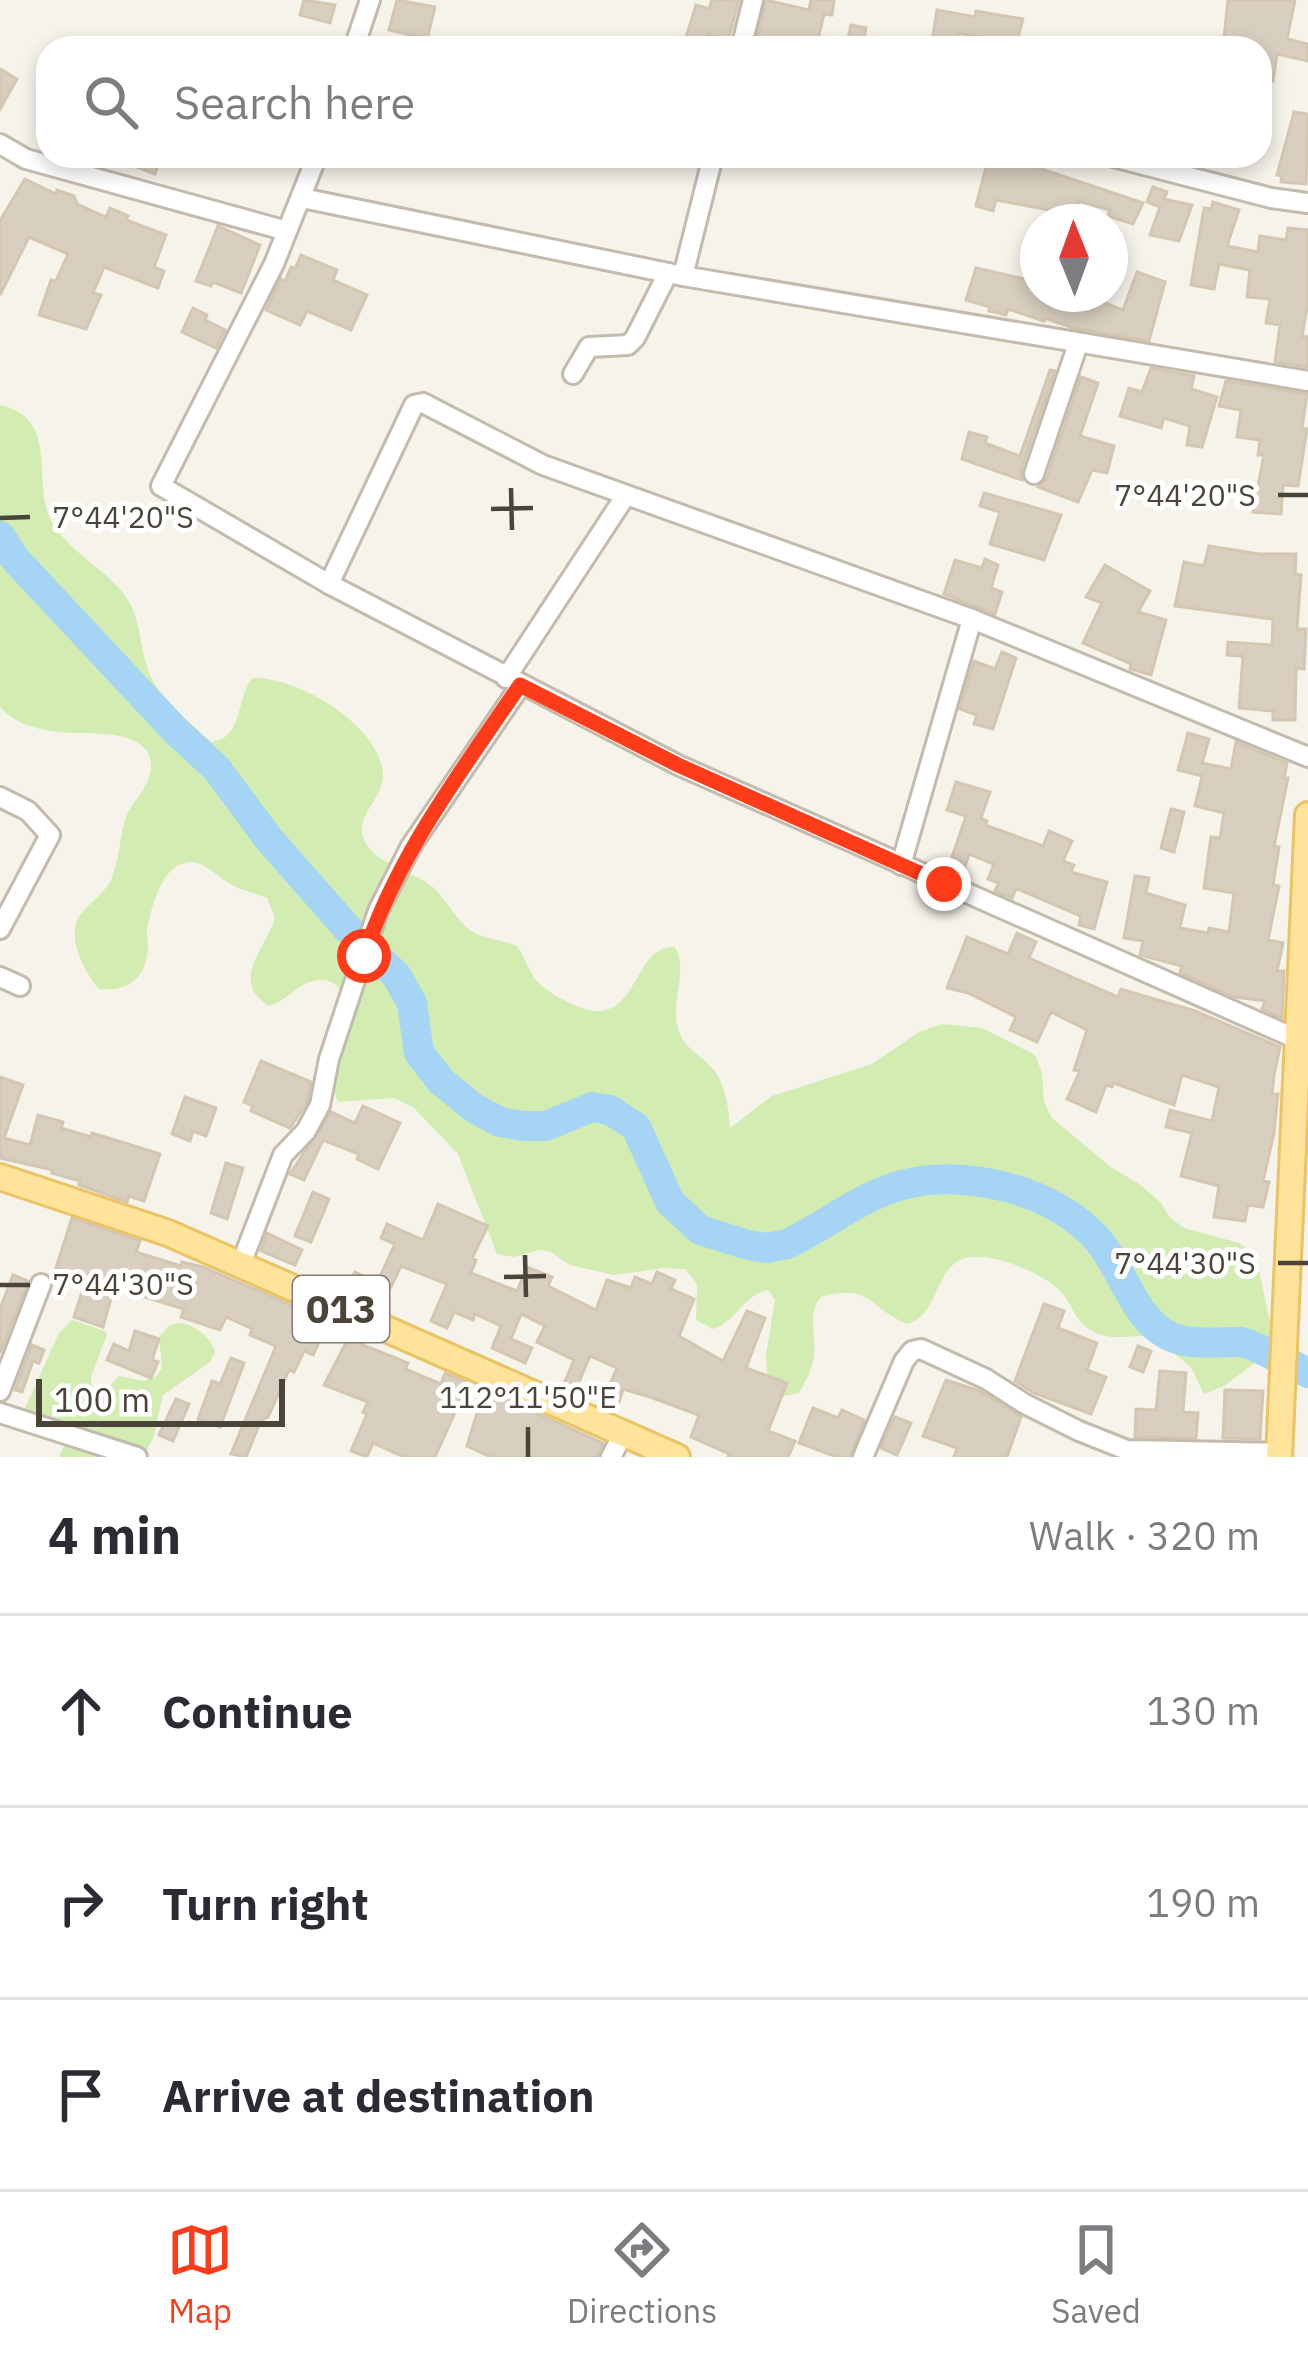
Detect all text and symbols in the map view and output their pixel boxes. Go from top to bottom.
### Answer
search box [36,36,1272,168]
icon: search [78,69,144,135]
text: Search here [174,73,415,131]
north arrow [1020,204,1128,312]
text: 7°44'20"S [1114,475,1256,514]
text: 7°44'20"S [52,497,194,536]
route end [917,857,971,911]
route start [337,929,391,983]
text: 7°44'30"S [1114,1243,1256,1282]
text: 7°44'30"S [52,1264,194,1303]
road number: 013 [293,1276,389,1342]
scale bar [36,1373,285,1426]
text: 112°11'50"E [439,1377,617,1416]
text: 100 m [54,1378,150,1421]
text: 4 min [48,1502,181,1568]
text: Walk · 320 m [1029,1510,1260,1561]
icon: ahead [48,1678,114,1744]
text: Continue [162,1682,353,1740]
text: 130 m [1147,1685,1260,1736]
icon: right [48,1870,114,1936]
text: Turn right [162,1874,369,1932]
text: 190 m [1147,1877,1260,1928]
icon: arrive [48,2062,114,2128]
text: Arrive at destination [162,2066,595,2124]
tab: Map [167,2217,233,2332]
tab: Directions [567,2217,717,2332]
tab: Saved [1051,2217,1141,2332]

